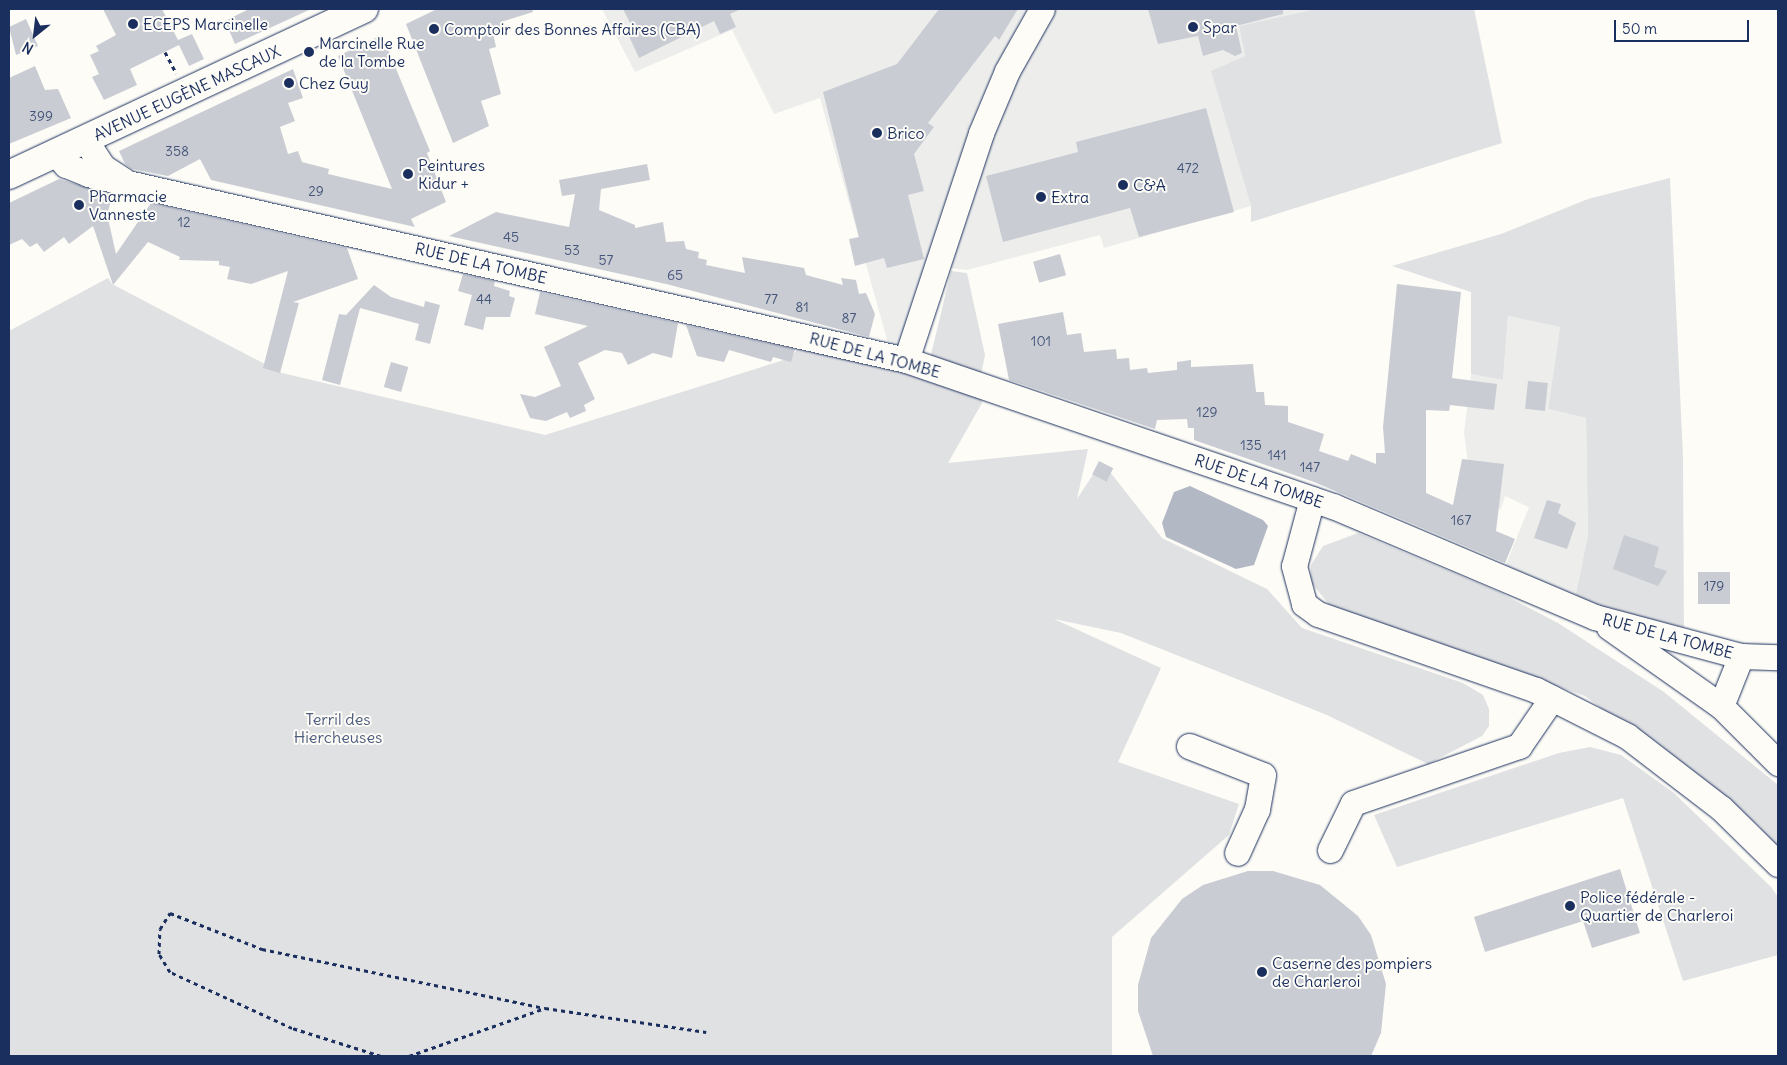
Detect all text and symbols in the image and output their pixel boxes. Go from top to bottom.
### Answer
north arrow [10,10,60,60]
scale bar [1617,10,1752,42]
place label: ECEPS Marcinelle [143,14,268,34]
place label: Spar [1203,17,1237,37]
marker: ECEPS Marcinelle [127,18,139,30]
place label: Comptoir des Bonnes Affaires (CBA) [444,19,701,39]
text: 50 m [1622,19,1657,38]
marker: Spar [1187,21,1199,33]
marker: Comptoir des Bonnes Affaires (CBA) [428,23,440,35]
place label: Marcinelle Rue de la Tombe [319,33,425,71]
text: N [19,38,36,58]
street label: AVENUE EUGÈNE MASCAUX [91,41,283,145]
marker: Marcinelle Rue de la Tombe [303,46,315,58]
place label: Chez Guy [299,73,369,93]
marker: Chez Guy [283,77,295,89]
house number: 399 [29,108,53,124]
place label: Brico [887,123,925,143]
marker: Brico [871,127,883,139]
house number: 358 [165,143,189,159]
place label: Peintures Kidur + [418,155,485,193]
house number: 472 [1177,160,1199,176]
marker: Peintures Kidur + [402,168,414,180]
place label: C&A [1133,175,1166,195]
marker: C&A [1117,179,1129,191]
house number: 29 [308,183,324,199]
place label: Pharmacie Vanneste [89,186,167,224]
place label: Extra [1051,187,1089,207]
marker: Extra [1035,191,1047,203]
marker: Pharmacie Vanneste [73,199,85,211]
house number: 12 [177,214,191,230]
house number: 45 [503,229,519,245]
street label: RUE DE LA TOMBE [413,238,549,288]
house number: 53 [564,242,580,258]
house number: 57 [599,252,613,268]
house number: 65 [667,267,683,283]
house number: 44 [476,291,492,307]
house number: 77 [764,291,778,307]
house number: 81 [795,299,809,315]
house number: 87 [842,310,856,326]
street label: RUE DE LA TOMBE [807,328,943,382]
house number: 101 [1031,333,1051,349]
house number: 129 [1196,404,1218,420]
house number: 135 [1240,437,1262,453]
house number: 141 [1267,447,1287,463]
street label: RUE DE LA TOMBE [1192,450,1326,512]
house number: 147 [1300,459,1320,475]
house number: 167 [1451,512,1471,528]
house number: 179 [1704,578,1724,594]
street label: RUE DE LA TOMBE [1600,609,1736,663]
park label: Terril des Hiercheuses [294,709,382,747]
place label: Police fédérale - Quartier de Charleroi [1580,887,1733,925]
marker: Police fédérale - Quartier de Charleroi [1564,900,1576,912]
place label: Caserne des pompiers de Charleroi [1272,953,1432,991]
marker: Caserne des pompiers de Charleroi [1256,966,1268,978]

